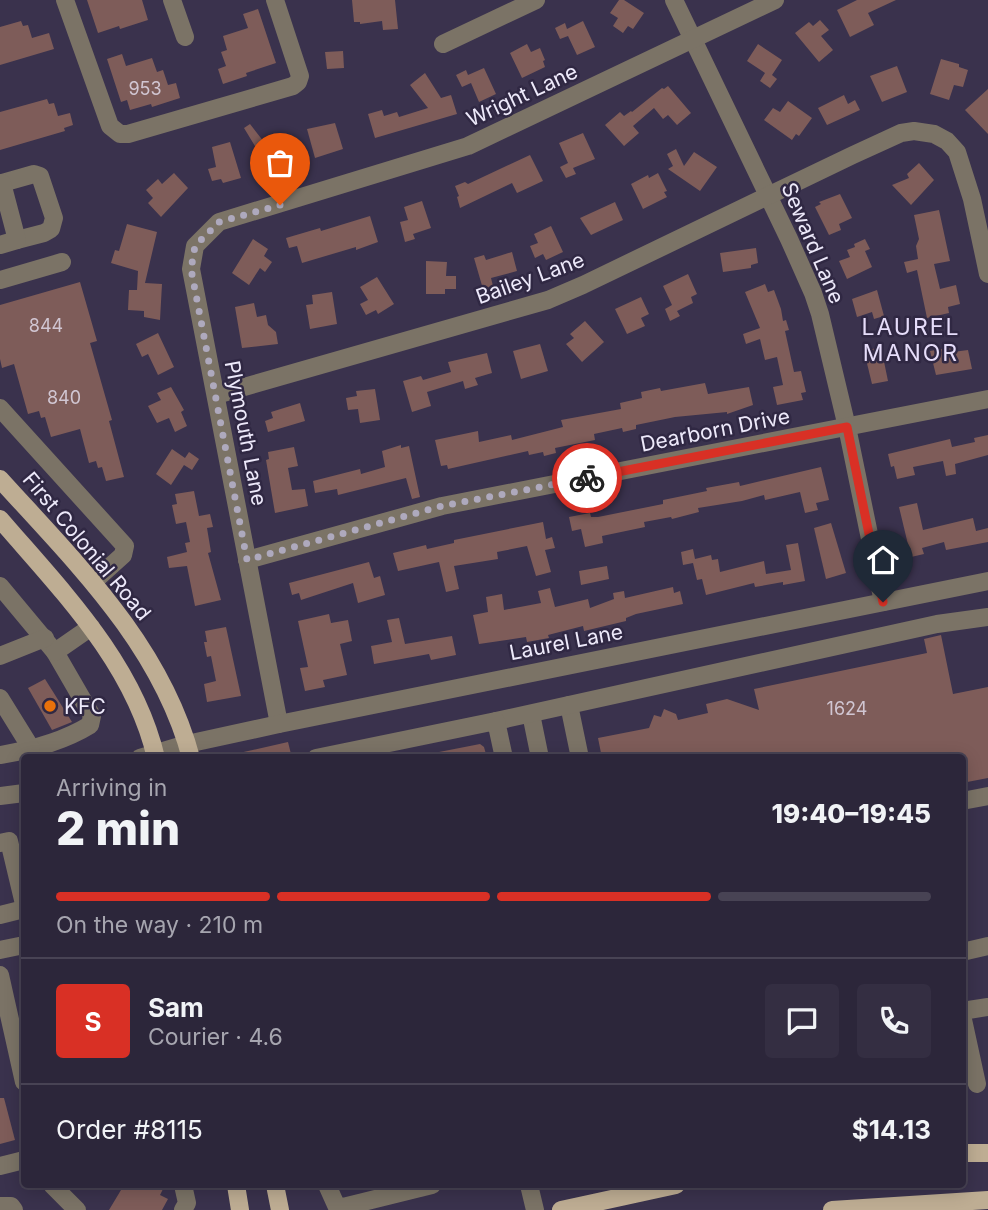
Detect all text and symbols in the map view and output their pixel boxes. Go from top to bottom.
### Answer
street label: Wright Lane [462,58,582,132]
house number: 953 [128,78,162,99]
pin [250,133,310,205]
icon: bag [261,144,299,182]
street label: Seward Lane [776,179,850,307]
street label: Bailey Lane [472,247,588,309]
district label: LAUREL MANOR [861,313,961,367]
house number: 844 [29,315,63,336]
street label: Plymouth Lane [220,358,272,508]
house number: 840 [47,387,81,408]
street label: Dearborn Drive [638,403,792,457]
courier [552,443,622,513]
icon: bike [568,459,606,497]
street label: First Colonial Road [18,467,156,625]
pin [853,530,913,602]
icon: home [864,541,902,579]
street label: Laurel Lane [507,619,625,665]
place label: KFC [64,694,106,719]
marker: KFC [42,698,58,714]
house number: 1624 [827,698,867,719]
text: Arriving in [56,774,167,802]
text: 19:40–19:45 [772,798,931,829]
text: 2 min [56,800,180,856]
text: On the way · 210 m [56,911,263,939]
button: chat [765,984,839,1058]
button: phone [857,984,931,1058]
text: Sam [148,992,204,1023]
text: S [84,1006,102,1037]
text: Courier · 4.6 [148,1023,283,1051]
text: Order #8115 [56,1114,203,1145]
text: $14.13 [852,1114,931,1145]

